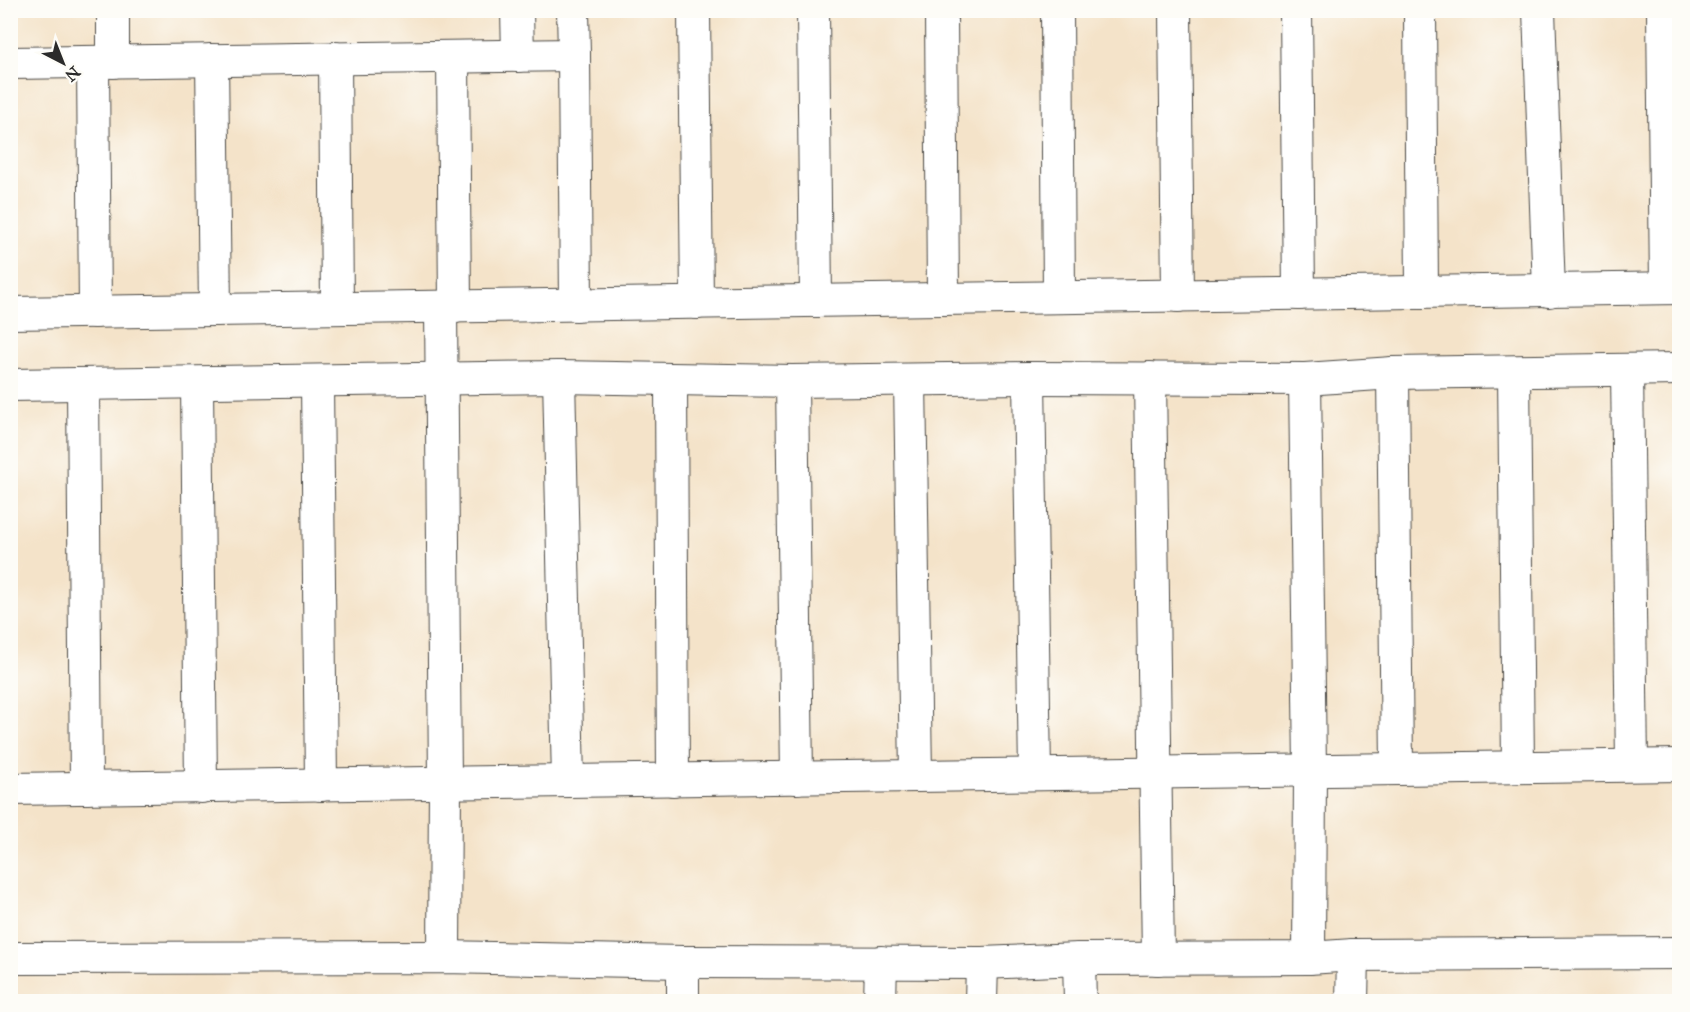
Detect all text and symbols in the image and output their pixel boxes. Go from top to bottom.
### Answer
north arrow [33,33,93,93]
text: N [61,62,84,86]

